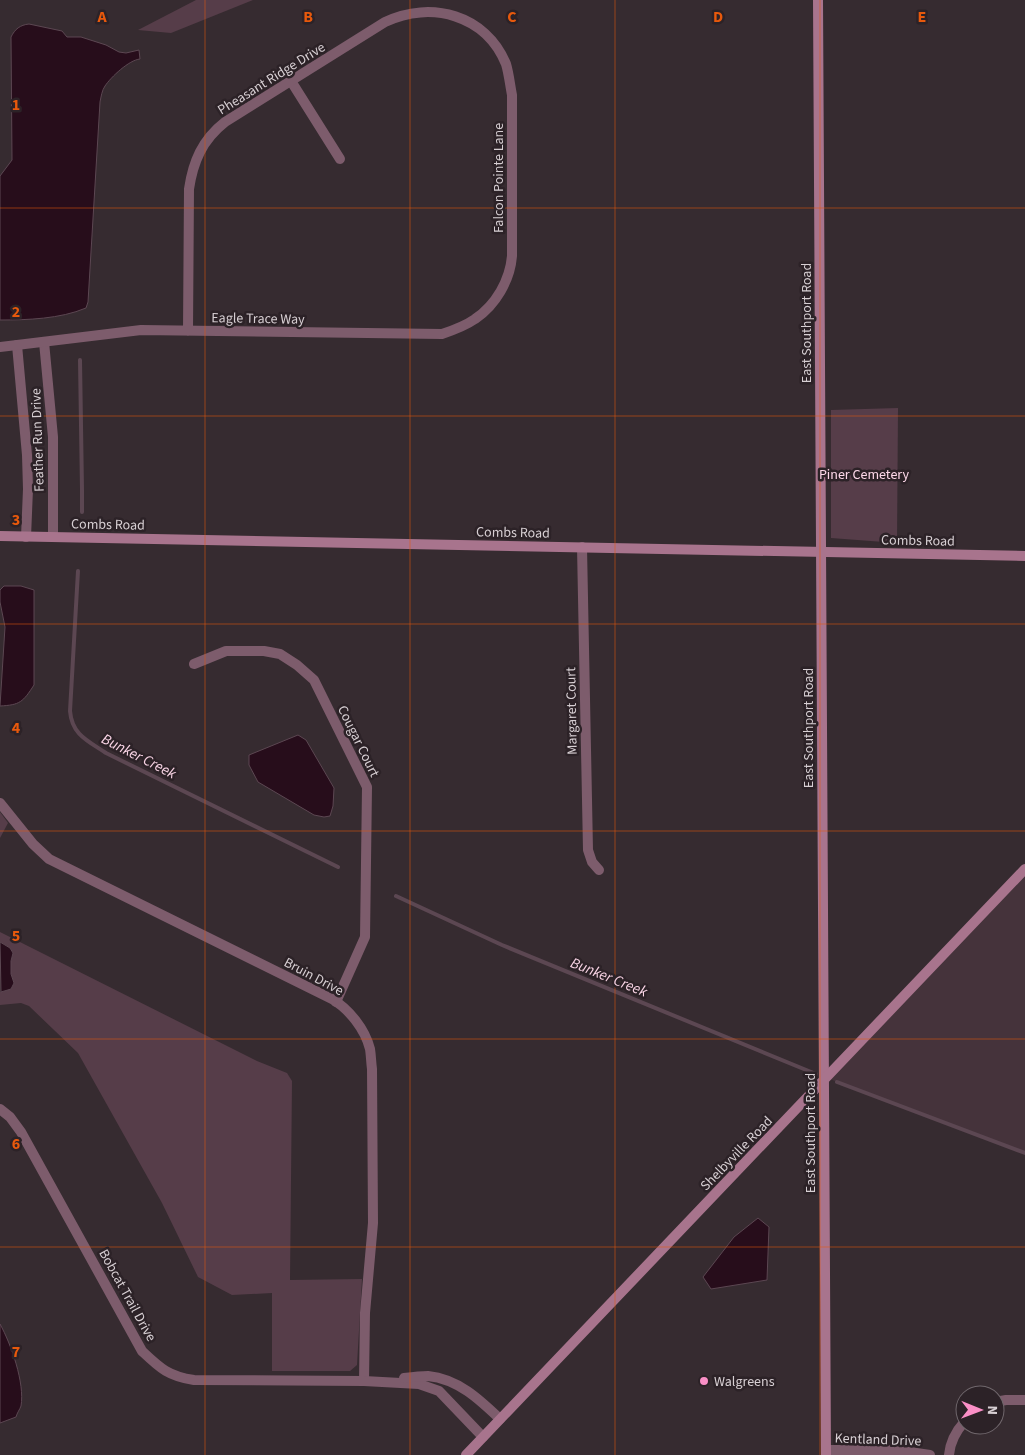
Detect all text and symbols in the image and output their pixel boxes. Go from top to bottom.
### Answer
text: A [96,6,107,28]
text: B [303,6,313,28]
text: C [507,6,517,28]
text: D [713,6,723,28]
text: E [918,6,926,28]
street label: Pheasant Ridge Drive [214,38,329,120]
text: 1 [12,94,20,116]
street label: Falcon Pointe Lane [489,123,509,233]
street label: East Southport Road [797,263,817,383]
text: 2 [12,301,20,323]
street label: Eagle Trace Way [211,308,305,330]
street label: Feather Run Drive [26,388,50,492]
park label: Piner Cemetery [819,465,910,485]
text: 3 [12,509,20,531]
street label: Combs Road [71,514,145,536]
street label: Combs Road [476,522,550,544]
street label: Combs Road [881,530,955,552]
street label: Margaret Court [561,667,583,755]
street label: East Southport Road [799,668,819,788]
street label: Cougar Court [332,702,384,781]
text: 4 [12,717,21,739]
water label: Bunker Creek [98,729,180,785]
text: 5 [12,925,20,947]
street label: Bruin Drive [280,953,347,1001]
water label: Bunker Creek [567,953,651,1003]
street label: East Southport Road [801,1073,821,1193]
street label: Shelbyville Road [696,1112,778,1195]
text: 6 [12,1133,20,1155]
street label: Bobcat Trail Drive [93,1246,161,1345]
text: 7 [12,1341,20,1363]
place label: Walgreens [714,1372,775,1392]
marker: Walgreens [698,1375,710,1387]
north arrow [955,1385,1005,1435]
text: N [982,1405,1002,1415]
street label: Kentland Drive [834,1428,922,1452]

